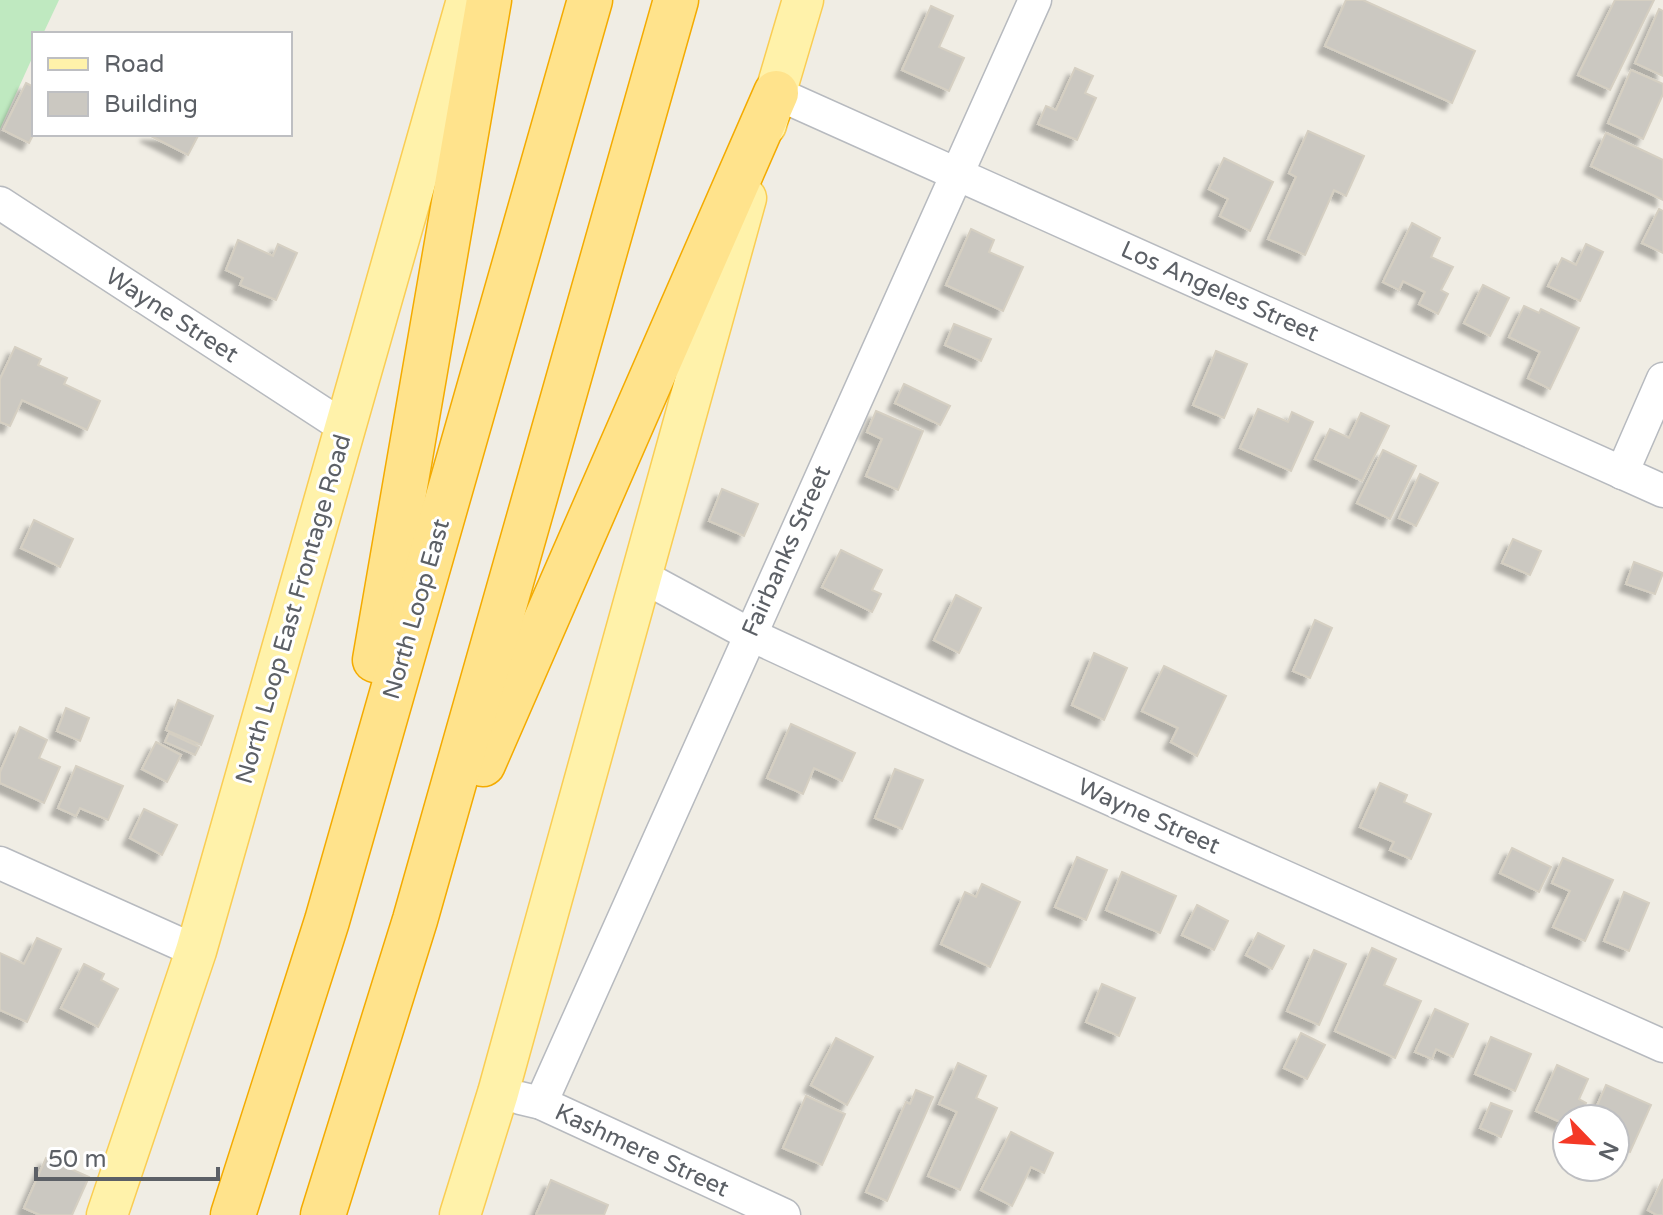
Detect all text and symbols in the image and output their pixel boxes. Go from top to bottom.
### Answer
legend [32,32,292,136]
text: Road [104,50,164,79]
text: Building [104,90,198,119]
street label: Los Angeles Street [1117,235,1323,348]
street label: Wayne Street [100,262,244,369]
street label: North Loop East Frontage Road [230,431,357,787]
street label: Fairbanks Street [736,461,837,641]
street label: North Loop East [377,516,456,703]
street label: Wayne Street [1073,772,1224,861]
street label: Kashmere Street [550,1097,733,1203]
north arrow [1551,1103,1631,1183]
scale bar [36,1131,218,1181]
text: N [1593,1138,1624,1165]
text: 50 m [48,1145,106,1174]

